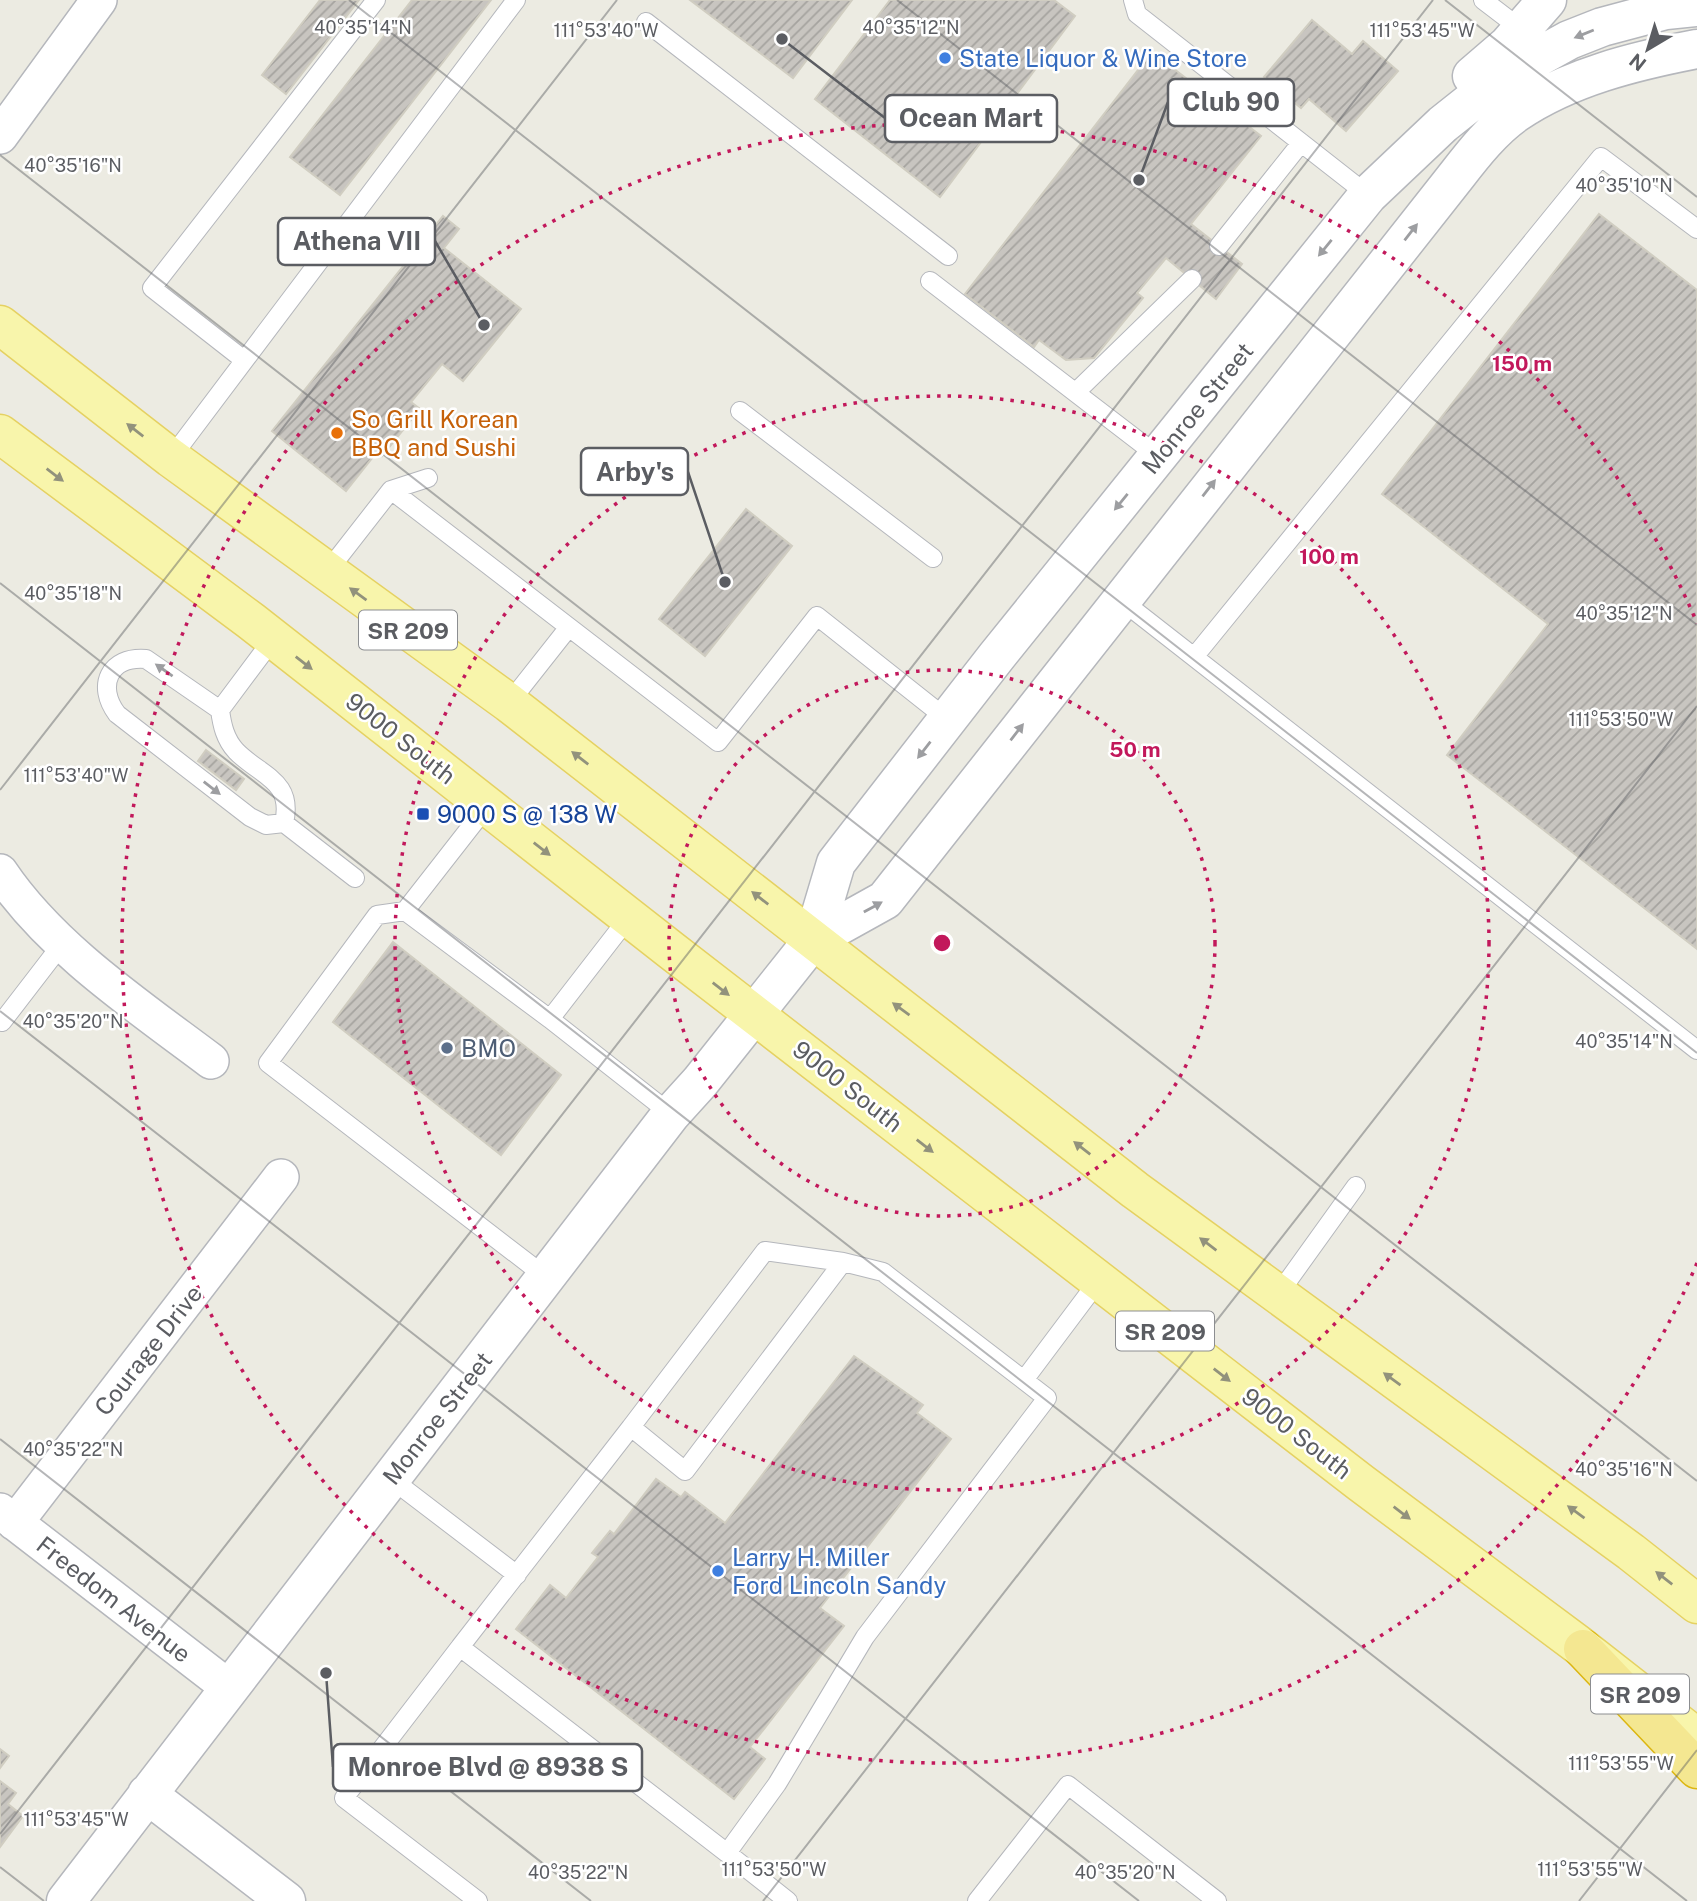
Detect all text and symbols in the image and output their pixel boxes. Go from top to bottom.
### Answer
north arrow [1613,14,1683,84]
text: 40°35'14"N [314,17,412,38]
text: 40°35'12"N [862,17,960,38]
text: 111°53'40"W [554,20,658,41]
text: 111°53'45"W [1369,20,1475,41]
one-way arrow [1573,29,1594,40]
place label: State Liquor & Wine Store [959,44,1247,72]
text: N [1625,49,1650,76]
marker: State Liquor & Wine Store [937,50,953,66]
callout: Club 90 [1168,79,1294,126]
text: Club 90 [1182,86,1280,117]
callout: Ocean Mart [885,95,1057,142]
text: Ocean Mart [899,102,1043,133]
text: 40°35'16"N [24,155,122,176]
text: 40°35'10"N [1575,175,1673,196]
callout: Athena VII [278,218,435,265]
one-way arrow [1404,223,1419,241]
text: Athena VII [293,225,421,256]
one-way arrow [1318,240,1333,257]
street label: Monroe Street [1136,337,1258,479]
text: 150 m [1492,351,1552,376]
place label: So Grill Korean BBQ and Sushi [351,405,518,461]
one-way arrow [127,422,145,437]
marker: So Grill Korean BBQ and Sushi [329,425,345,441]
callout: Arby's [581,448,688,495]
text: Arby's [596,456,674,487]
one-way arrow [45,468,64,482]
one-way arrow [1201,480,1216,497]
one-way arrow [1113,492,1128,510]
text: 100 m [1299,544,1359,569]
text: 40°35'18"N [24,583,122,604]
one-way arrow [349,587,367,601]
text: 40°35'12"N [1575,603,1673,624]
road number: SR 209 [359,610,457,650]
one-way arrow [295,656,313,671]
one-way arrow [155,663,173,677]
street label: 9000 South [341,687,461,789]
text: 111°53'50"W [1568,709,1674,730]
one-way arrow [1009,723,1024,740]
text: 50 m [1109,737,1161,762]
one-way arrow [916,740,931,758]
one-way arrow [571,752,589,766]
text: 111°53'40"W [24,765,128,786]
one-way arrow [203,780,221,795]
place label: 9000 S @ 138 W [437,800,617,828]
marker: 9000 S @ 138 W [415,806,431,822]
one-way arrow [532,841,550,856]
one-way arrow [751,891,769,906]
one-way arrow [863,900,882,913]
centre of rings [930,931,954,955]
one-way arrow [712,981,730,995]
one-way arrow [893,1002,911,1017]
text: 40°35'20"N [23,1011,123,1032]
text: 40°35'14"N [1575,1031,1673,1052]
place label: BMO [461,1034,516,1062]
street label: 9000 South [788,1035,908,1137]
marker: BMO [439,1040,455,1056]
one-way arrow [916,1138,934,1153]
one-way arrow [1073,1141,1091,1156]
one-way arrow [1199,1238,1217,1252]
street label: Courage Drive [88,1279,208,1421]
road number: SR 209 [1116,1312,1214,1350]
street label: Monroe Street [377,1346,497,1490]
one-way arrow [1212,1367,1230,1382]
one-way arrow [1383,1372,1401,1386]
street label: 9000 South [1237,1382,1357,1484]
text: 40°35'22"N [23,1439,123,1460]
text: 40°35'16"N [1575,1459,1673,1480]
one-way arrow [1567,1505,1585,1519]
one-way arrow [1393,1506,1411,1520]
street label: Freedom Avenue [31,1530,197,1668]
place label: Larry H. Miller Ford Lincoln Sandy [732,1543,946,1599]
marker: Larry H. Miller Ford Lincoln Sandy [710,1563,726,1579]
one-way arrow [1656,1571,1673,1586]
road number: SR 209 [1591,1674,1689,1714]
callout: Monroe Blvd @ 8938 S [333,1744,642,1791]
text: Monroe Blvd @ 8938 S [348,1751,628,1782]
text: 111°53'55"W [1568,1753,1674,1774]
text: 111°53'45"W [23,1809,129,1830]
text: 111°53'50"W [721,1859,827,1880]
text: 111°53'55"W [1537,1859,1643,1880]
text: 40°35'22"N [528,1862,628,1883]
text: 40°35'20"N [1075,1862,1175,1883]

